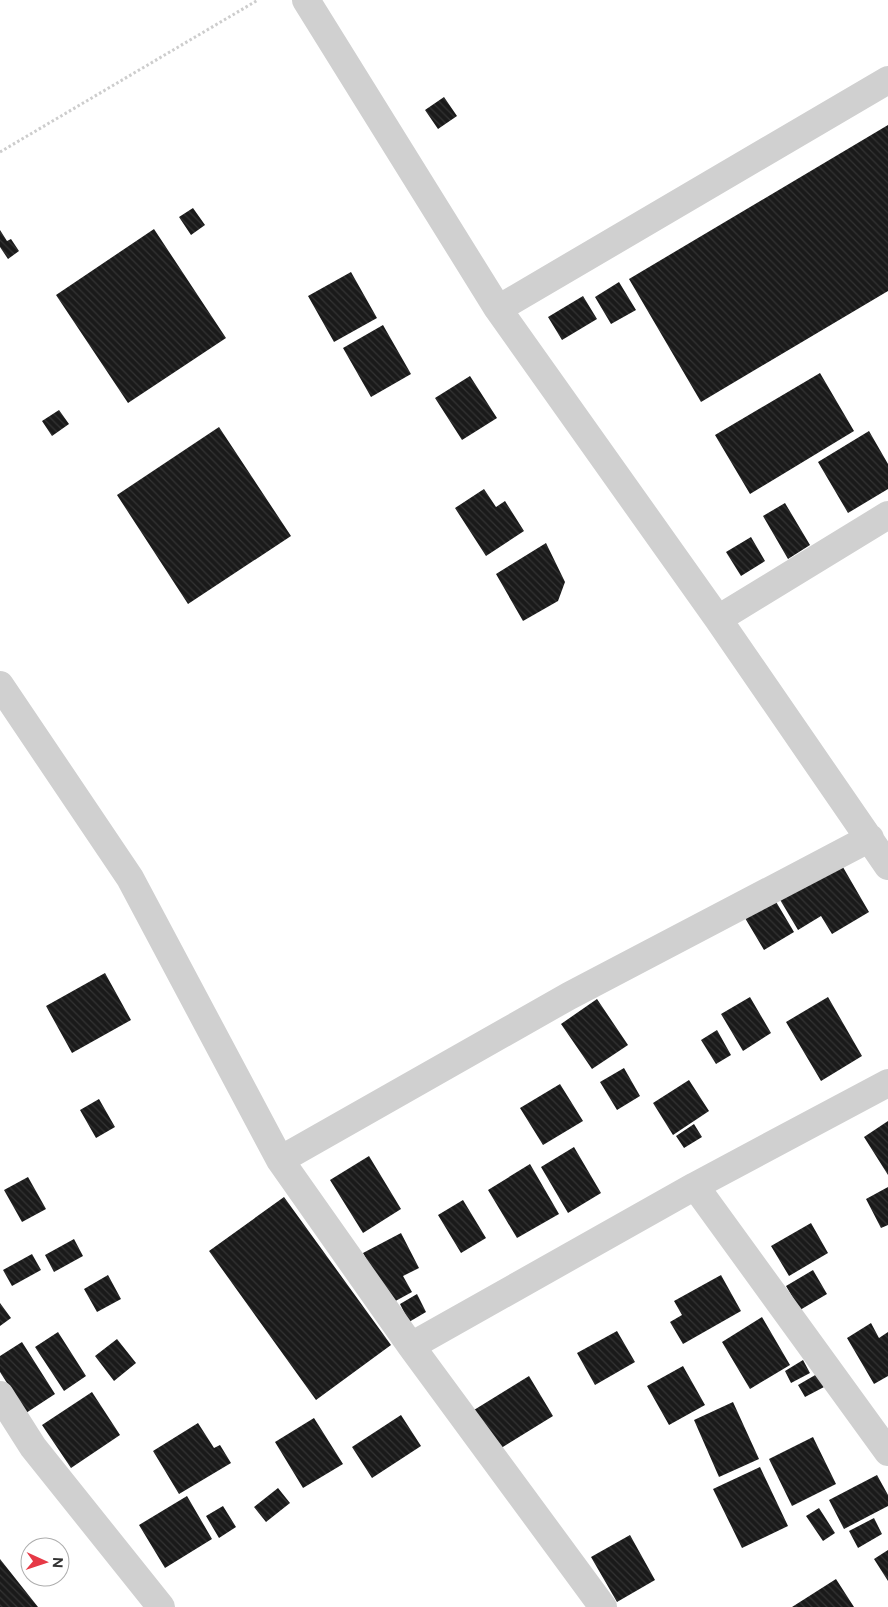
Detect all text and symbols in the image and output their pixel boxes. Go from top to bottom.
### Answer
north arrow [20,1537,70,1587]
text: N [49,1557,66,1569]

